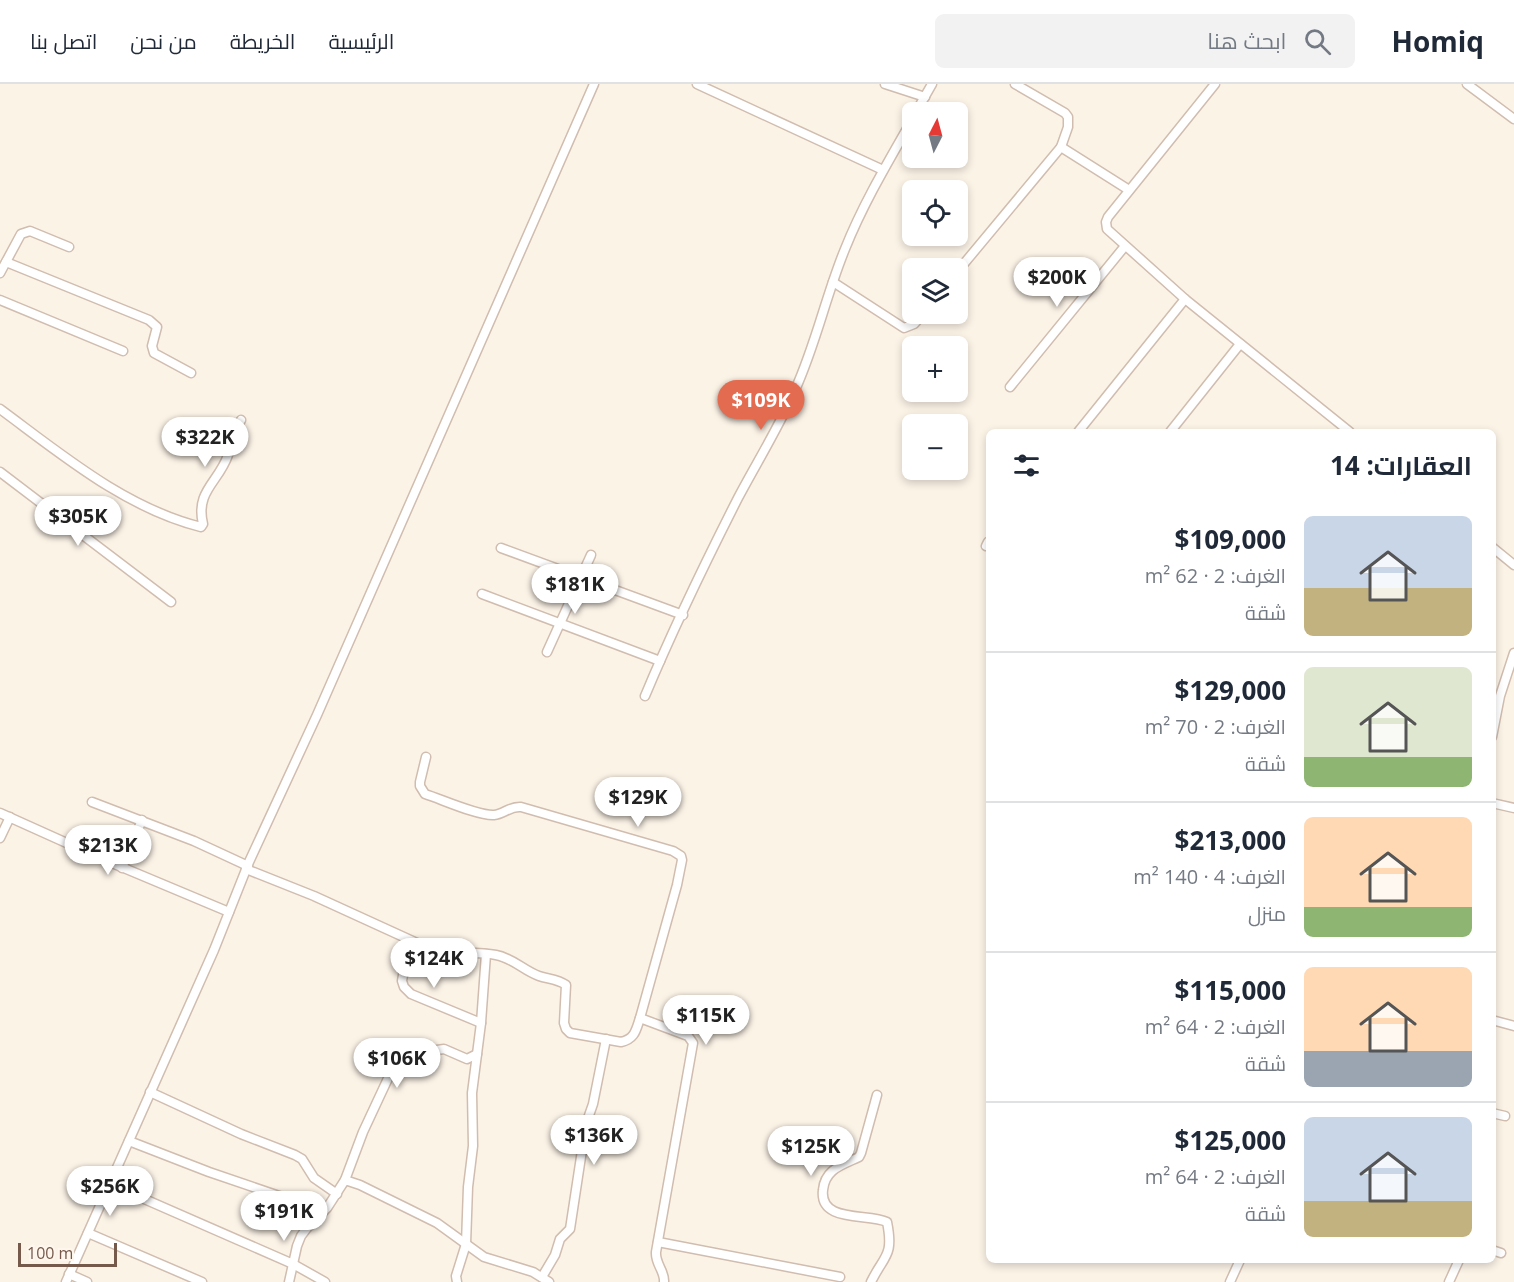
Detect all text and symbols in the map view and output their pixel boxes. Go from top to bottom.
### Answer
search box [935,14,1355,68]
text: Homiq [1391,22,1484,60]
text: ابحث هنا [1207,25,1286,55]
icon: search [1301,25,1334,58]
text: اتصل بنا [30,27,97,55]
text: من نحن [130,27,197,55]
text: الخريطة [230,27,295,55]
text: الرئيسية [328,27,394,55]
north arrow [902,102,968,168]
map controls [902,102,968,480]
button: locate [902,180,968,246]
pin: $200K [1015,257,1099,308]
button: layers [902,258,968,324]
text: $200K [1027,263,1087,290]
button: + [902,336,968,402]
pin: $109K [719,380,803,431]
text: $109K [731,386,791,413]
button: − [902,414,968,480]
pin: $322K [163,417,247,468]
text: $322K [175,423,235,450]
text: العقارات: 14 [1330,447,1472,483]
icon: filters [1010,449,1043,482]
pin: $305K [36,496,120,547]
text: $305K [48,502,108,529]
text: $109,000 [1175,521,1286,557]
icon: home [1352,540,1424,612]
text: الغرف: 2 · 62 m² [1145,562,1286,589]
pin: $181K [533,564,617,615]
text: $181K [545,570,605,597]
text: شقة [1245,599,1286,626]
text: $129,000 [1175,672,1286,708]
icon: home [1352,691,1424,763]
text: الغرف: 2 · 70 m² [1145,713,1286,740]
text: شقة [1245,750,1286,777]
pin: $129K [596,777,680,828]
text: $129K [608,783,668,810]
text: $213,000 [1175,822,1286,858]
pin: $213K [66,825,150,876]
text: $213K [78,831,138,858]
icon: home [1352,841,1424,913]
text: الغرف: 4 · 140 m² [1133,863,1286,890]
text: منزل [1248,900,1286,927]
pin: $124K [392,938,476,989]
text: $124K [404,944,464,971]
text: $115,000 [1175,972,1286,1008]
icon: home [1352,991,1424,1063]
pin: $115K [664,995,748,1046]
text: $115K [676,1001,736,1028]
text: الغرف: 2 · 64 m² [1145,1013,1286,1040]
pin: $106K [355,1038,439,1089]
text: $106K [367,1044,427,1071]
text: شقة [1245,1050,1286,1077]
pin: $136K [552,1115,636,1166]
text: $136K [564,1121,624,1148]
text: $125,000 [1175,1122,1286,1158]
pin: $125K [769,1126,853,1177]
text: $125K [781,1132,841,1159]
icon: home [1352,1141,1424,1213]
text: الغرف: 2 · 64 m² [1145,1163,1286,1190]
pin: $256K [68,1166,152,1217]
text: $256K [80,1172,140,1199]
pin: $191K [242,1191,326,1242]
text: $191K [254,1197,314,1224]
text: شقة [1245,1200,1286,1227]
scale bar [18,1240,117,1268]
text: 100 m [27,1242,73,1264]

